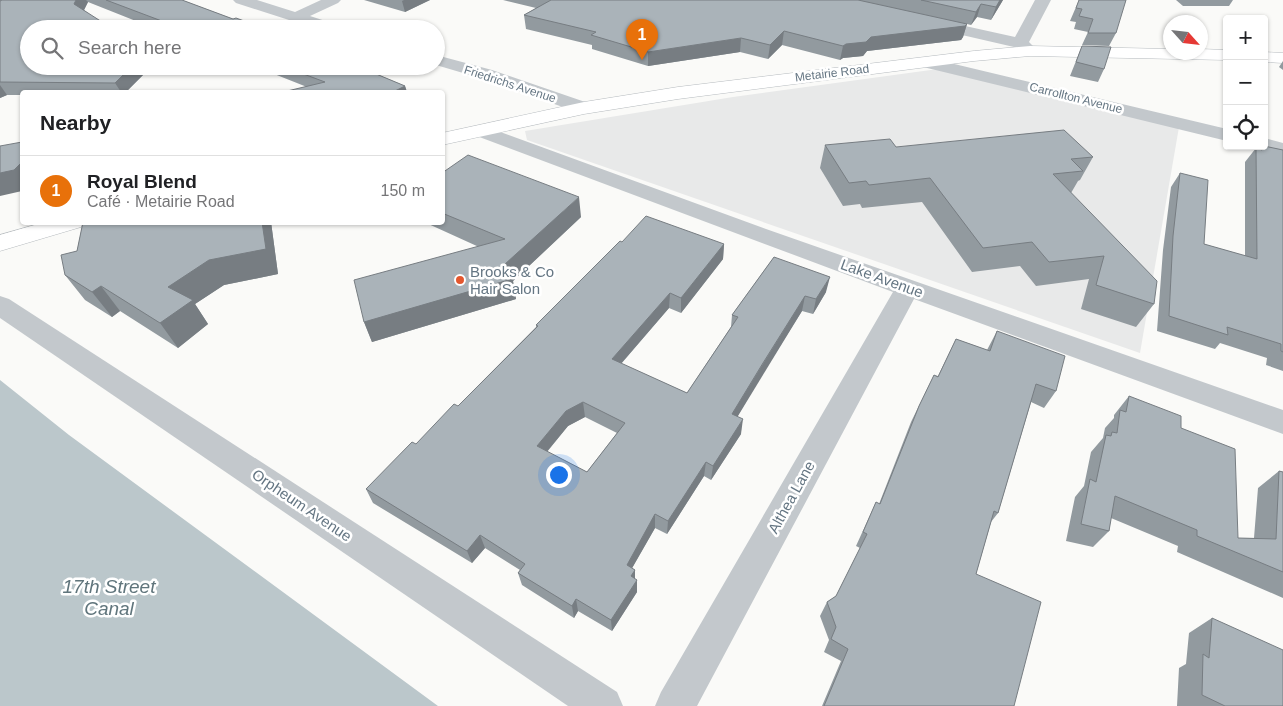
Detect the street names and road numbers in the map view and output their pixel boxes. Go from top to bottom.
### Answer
street label: Metairie Road [794,62,870,84]
street label: Friedrichs Avenue [462,63,558,106]
street label: Carrollton Avenue [1028,80,1124,116]
street label: Lake Avenue [838,255,926,301]
street label: Althea Lane [764,458,818,536]
street label: Orpheum Avenue [249,465,355,545]

